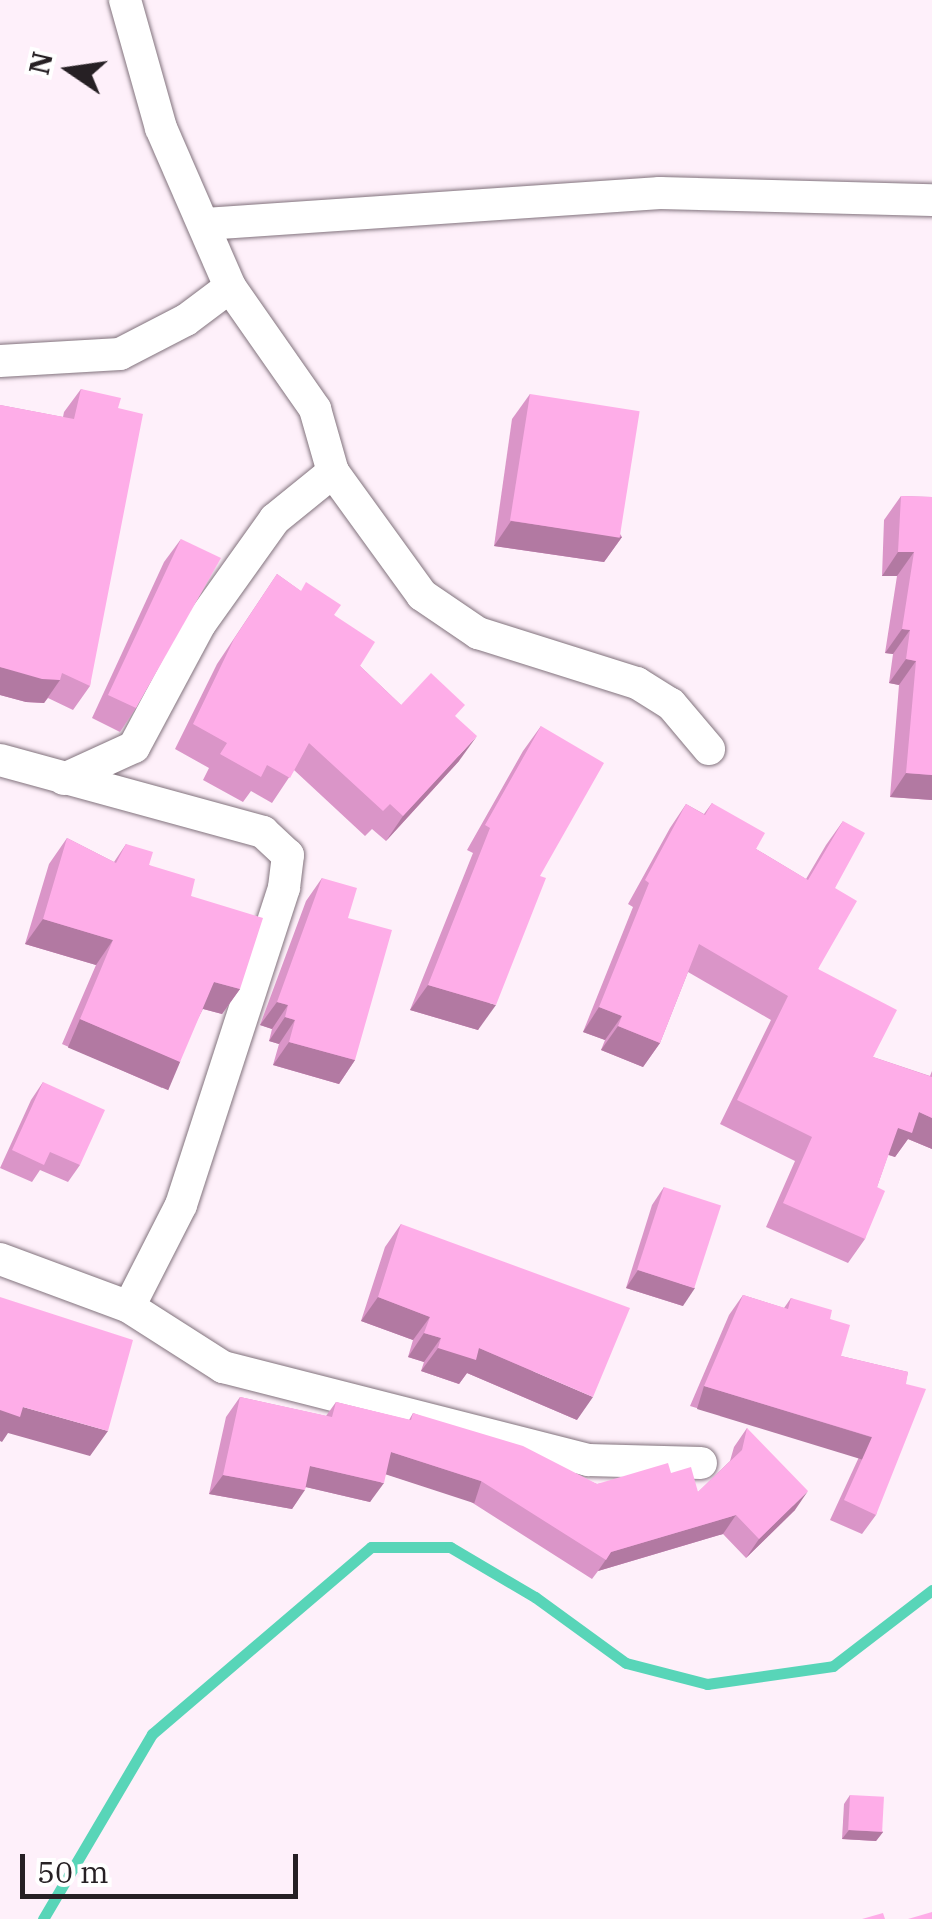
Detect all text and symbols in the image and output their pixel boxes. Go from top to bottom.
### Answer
north arrow [20,20,120,120]
text: N [20,48,61,78]
scale bar [25,1834,302,1896]
text: 50 m [37,1852,109,1891]

